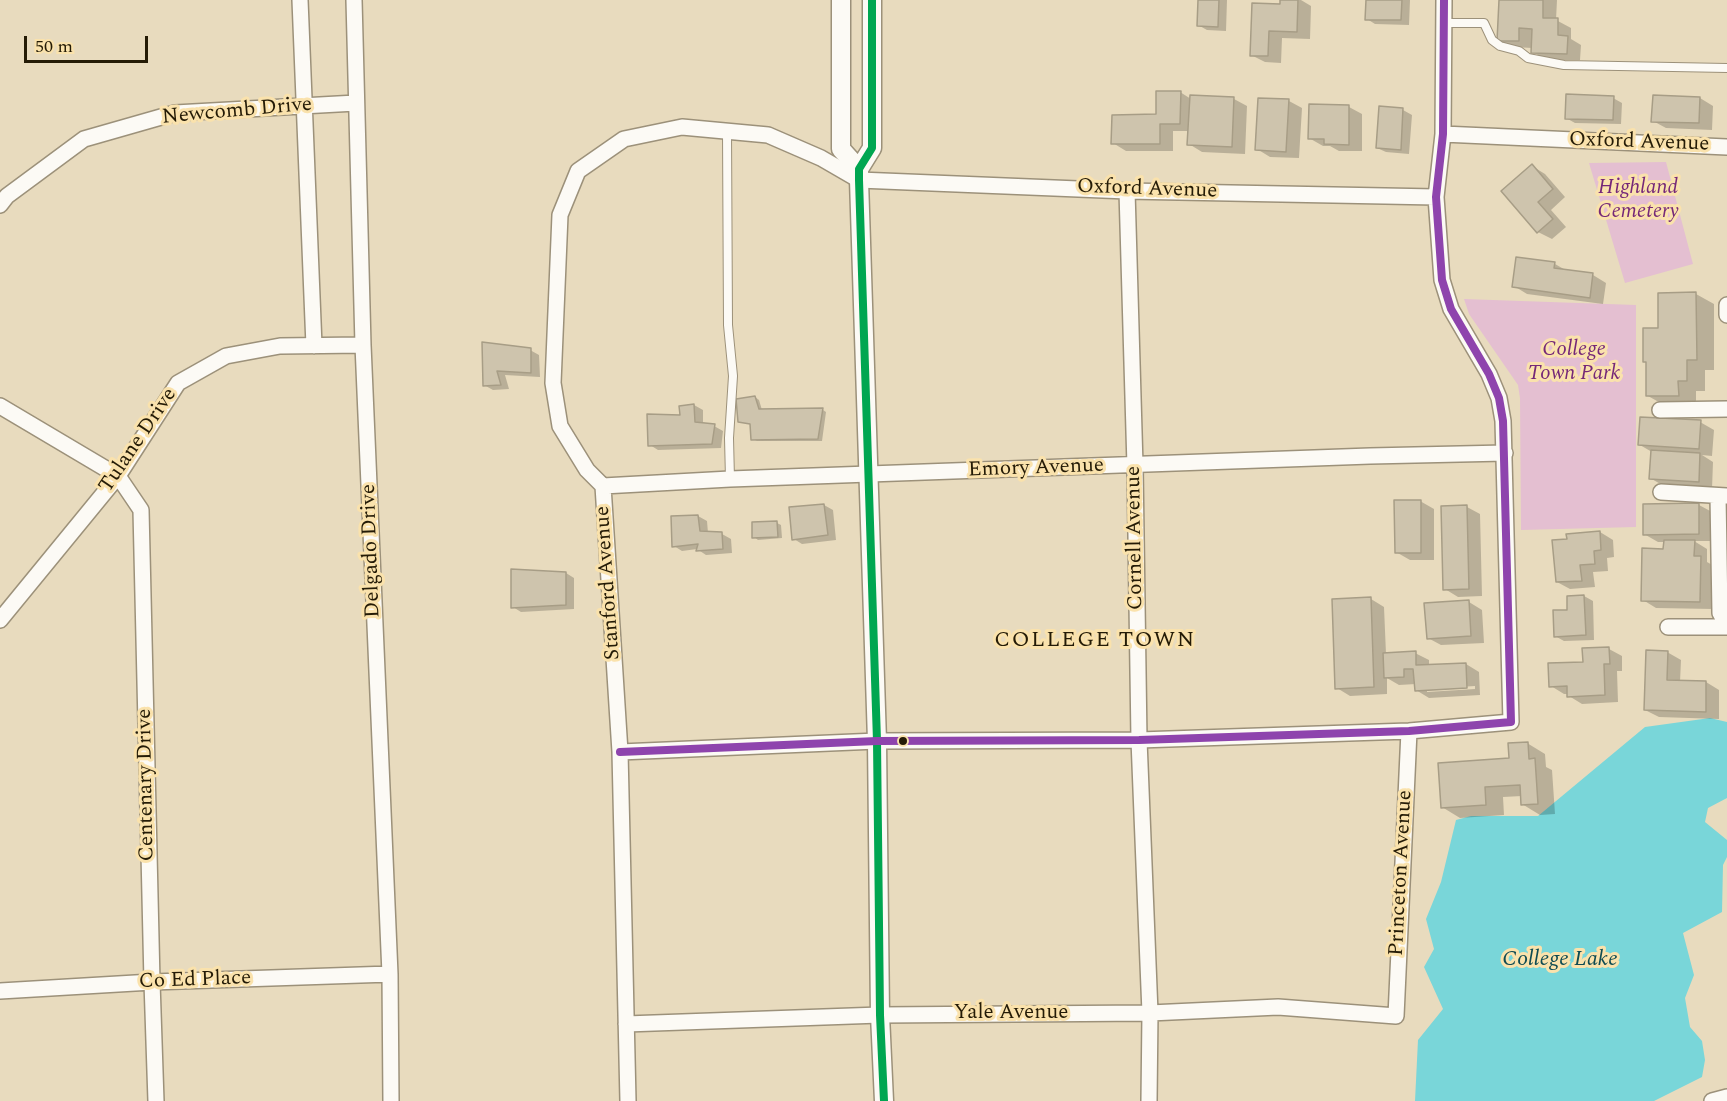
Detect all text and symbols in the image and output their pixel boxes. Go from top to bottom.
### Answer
scale bar [27,24,152,62]
text: 50 m [35,33,73,60]
street label: Newcomb Drive [161,93,313,131]
street label: Oxford Avenue [1568,128,1710,158]
street label: Oxford Avenue [1076,175,1218,205]
park label: Highland Cemetery [1597,176,1679,226]
park label: College Town Park [1528,338,1620,388]
street label: Tulane Drive [95,384,183,498]
street label: Emory Avenue [968,454,1104,484]
street label: Cornell Avenue [1122,466,1150,610]
street label: Delgado Drive [357,484,387,618]
street label: Stanford Avenue [591,505,627,661]
district label: COLLEGE TOWN [994,629,1196,655]
street label: Centenary Drive [133,708,161,862]
unlabelled marker [897,735,909,747]
street label: Princeton Avenue [1385,789,1419,957]
water label: College Lake [1502,948,1618,974]
street label: Co Ed Place [138,966,252,996]
street label: Yale Avenue [954,1001,1068,1027]

